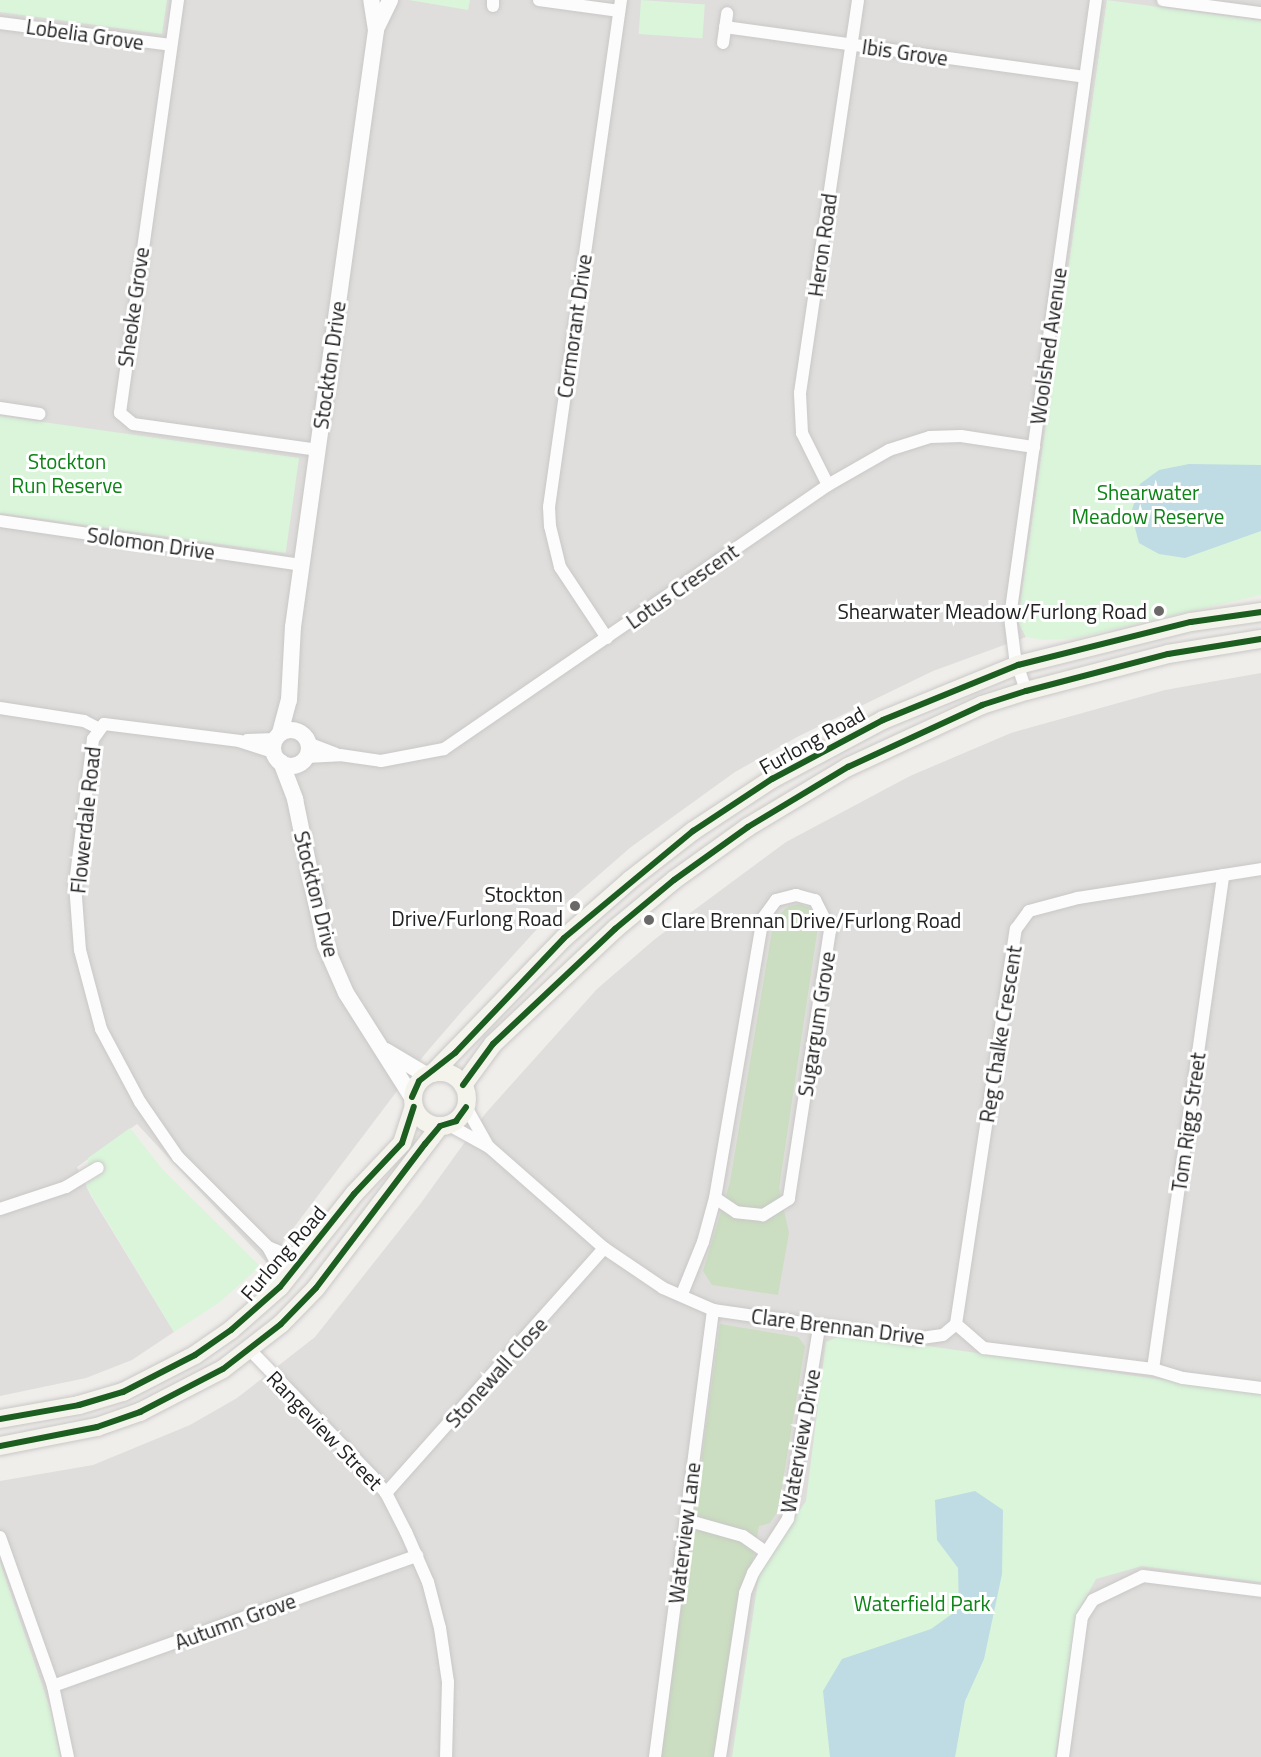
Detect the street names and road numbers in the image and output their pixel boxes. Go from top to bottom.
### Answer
street label: Lobelia Grove [24,13,146,55]
street label: Ibis Grove [860,33,950,71]
street label: Heron Road [802,192,842,298]
street label: Sheoke Grove [112,245,154,369]
street label: Cormorant Drive [551,252,597,400]
street label: Woolshed Avenue [1025,266,1071,426]
street label: Stockton Drive [308,299,350,431]
street label: Solomon Drive [85,522,217,564]
street label: Lotus Crescent [621,538,743,634]
street label: Furlong Road [755,701,869,779]
street label: Flowerdale Road [65,745,105,895]
street label: Stockton Drive [289,828,345,960]
street label: Reg Chalke Crescent [974,944,1026,1124]
street label: Sugargum Grove [792,950,840,1098]
street label: Tom Rigg Street [1166,1051,1210,1193]
street label: Furlong Road [235,1201,331,1305]
street label: Clare Brennan Drive [750,1303,926,1349]
street label: Stonewall Close [440,1312,552,1432]
street label: Rangeview Street [262,1365,388,1495]
street label: Waterview Drive [775,1367,825,1515]
street label: Waterview Lane [663,1461,705,1605]
street label: Autumn Grove [171,1587,299,1655]

